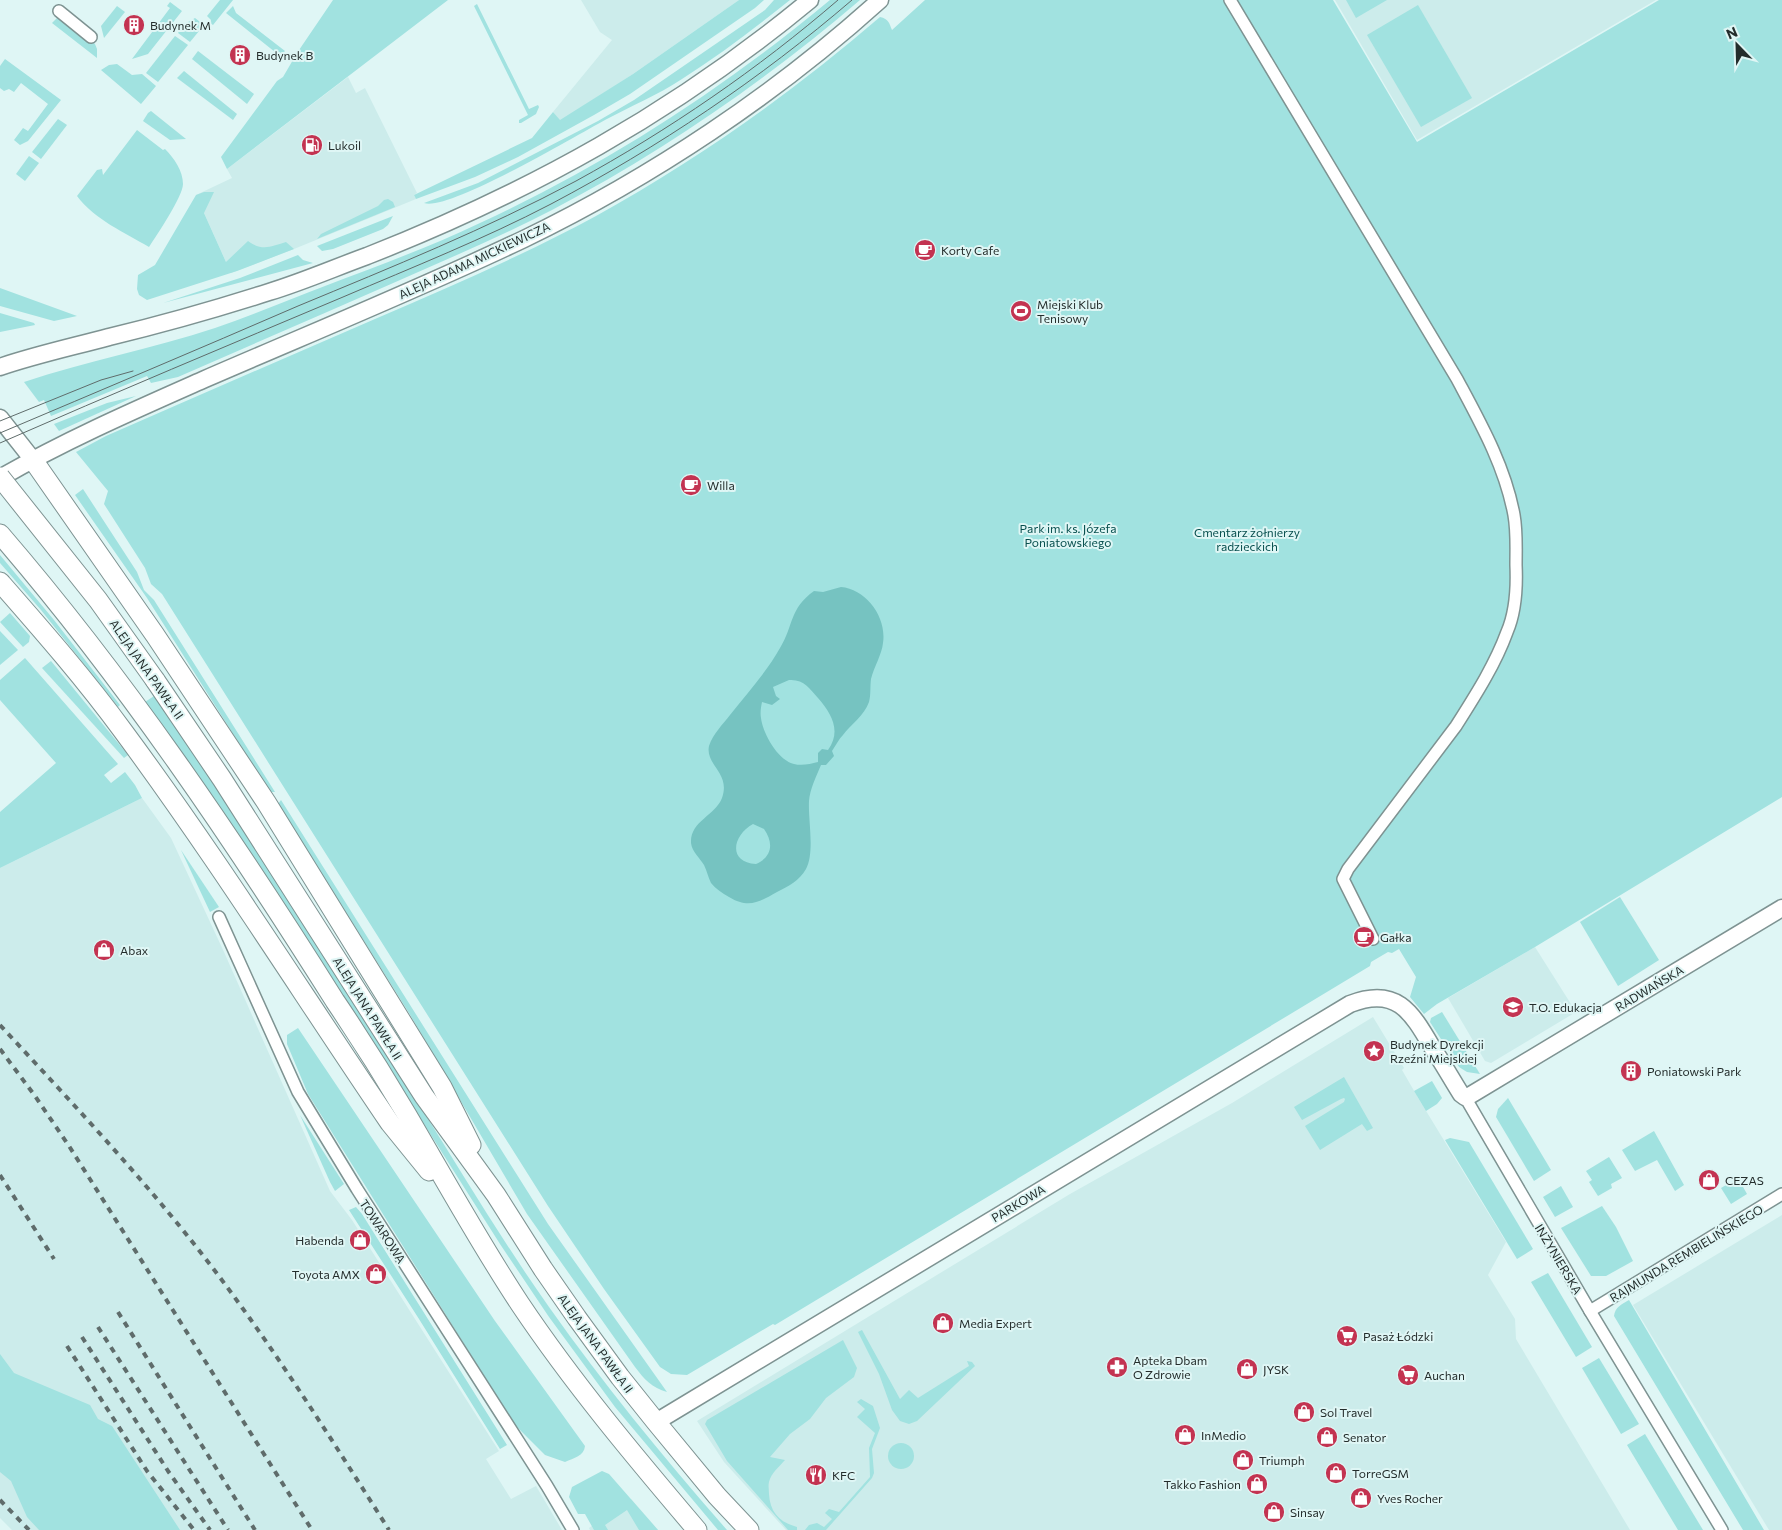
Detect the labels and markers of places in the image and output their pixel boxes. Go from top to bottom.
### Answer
building icon: Budynek M [122,13,146,37]
place label: Budynek M [150,18,211,32]
building icon: Budynek B [228,43,252,67]
place label: Budynek B [256,48,314,62]
fuel station icon: Lukoil [300,133,324,157]
place label: Lukoil [328,138,361,152]
cafe icon: Korty Cafe [913,238,937,262]
place label: Korty Cafe [941,243,999,257]
place label: Miejski Klub Tenisowy [1037,297,1103,325]
sports icon: Miejski Klub Tenisowy [1009,299,1033,323]
cafe icon: Willa [679,473,703,497]
place label: Willa [707,478,735,492]
cafe icon: Gałka [1352,925,1376,949]
place label: Gałka [1380,930,1411,944]
shop icon: Abax [92,938,116,962]
place label: Abax [120,943,149,957]
school or university icon: T.O. Edukacja [1501,995,1525,1019]
place label: T.O. Edukacja [1529,1000,1602,1014]
place label: Budynek Dyrekcji Rzeźni Miejskiej [1390,1037,1484,1065]
place icon: Budynek Dyrekcji Rzeźni Miejskiej [1362,1039,1386,1063]
building icon: Poniatowski Park [1619,1059,1643,1083]
place label: Poniatowski Park [1647,1064,1742,1078]
shop icon: CEZAS [1697,1168,1721,1192]
place label: CEZAS [1725,1173,1764,1187]
shop icon: Habenda [348,1228,372,1252]
place label: Habenda [295,1233,344,1247]
shop icon: Toyota AMX [364,1262,388,1286]
place label: Toyota AMX [292,1267,360,1281]
shop icon: Media Expert [931,1311,955,1335]
place label: Media Expert [959,1316,1032,1330]
supermarket icon: Pasaż Łódzki [1335,1324,1359,1348]
place label: Pasaż Łódzki [1363,1329,1433,1343]
place label: Apteka Dbam O Zdrowie [1133,1353,1207,1381]
pharmacy icon: Apteka Dbam O Zdrowie [1105,1355,1129,1379]
shop icon: JYSK [1235,1357,1259,1381]
place label: JYSK [1263,1362,1289,1377]
supermarket icon: Auchan [1396,1363,1420,1387]
place label: Auchan [1424,1368,1465,1382]
shop icon: Sol Travel [1292,1400,1316,1424]
place label: Sol Travel [1320,1405,1372,1419]
shop icon: InMedio [1173,1423,1197,1447]
shop icon: Senator [1315,1425,1339,1449]
place label: InMedio [1201,1428,1246,1442]
place label: Senator [1343,1430,1387,1444]
shop icon: Triumph [1231,1448,1255,1472]
place label: Triumph [1259,1453,1305,1467]
shop icon: TorreGSM [1324,1461,1348,1485]
restaurant icon: KFC [804,1463,828,1487]
place label: TorreGSM [1352,1466,1409,1480]
place label: KFC [832,1468,855,1482]
shop icon: Takko Fashion [1245,1472,1269,1496]
place label: Takko Fashion [1163,1477,1241,1491]
shop icon: Yves Rocher [1349,1486,1373,1510]
place label: Yves Rocher [1377,1491,1443,1505]
shop icon: Sinsay [1262,1500,1286,1524]
place label: Sinsay [1290,1505,1325,1519]

